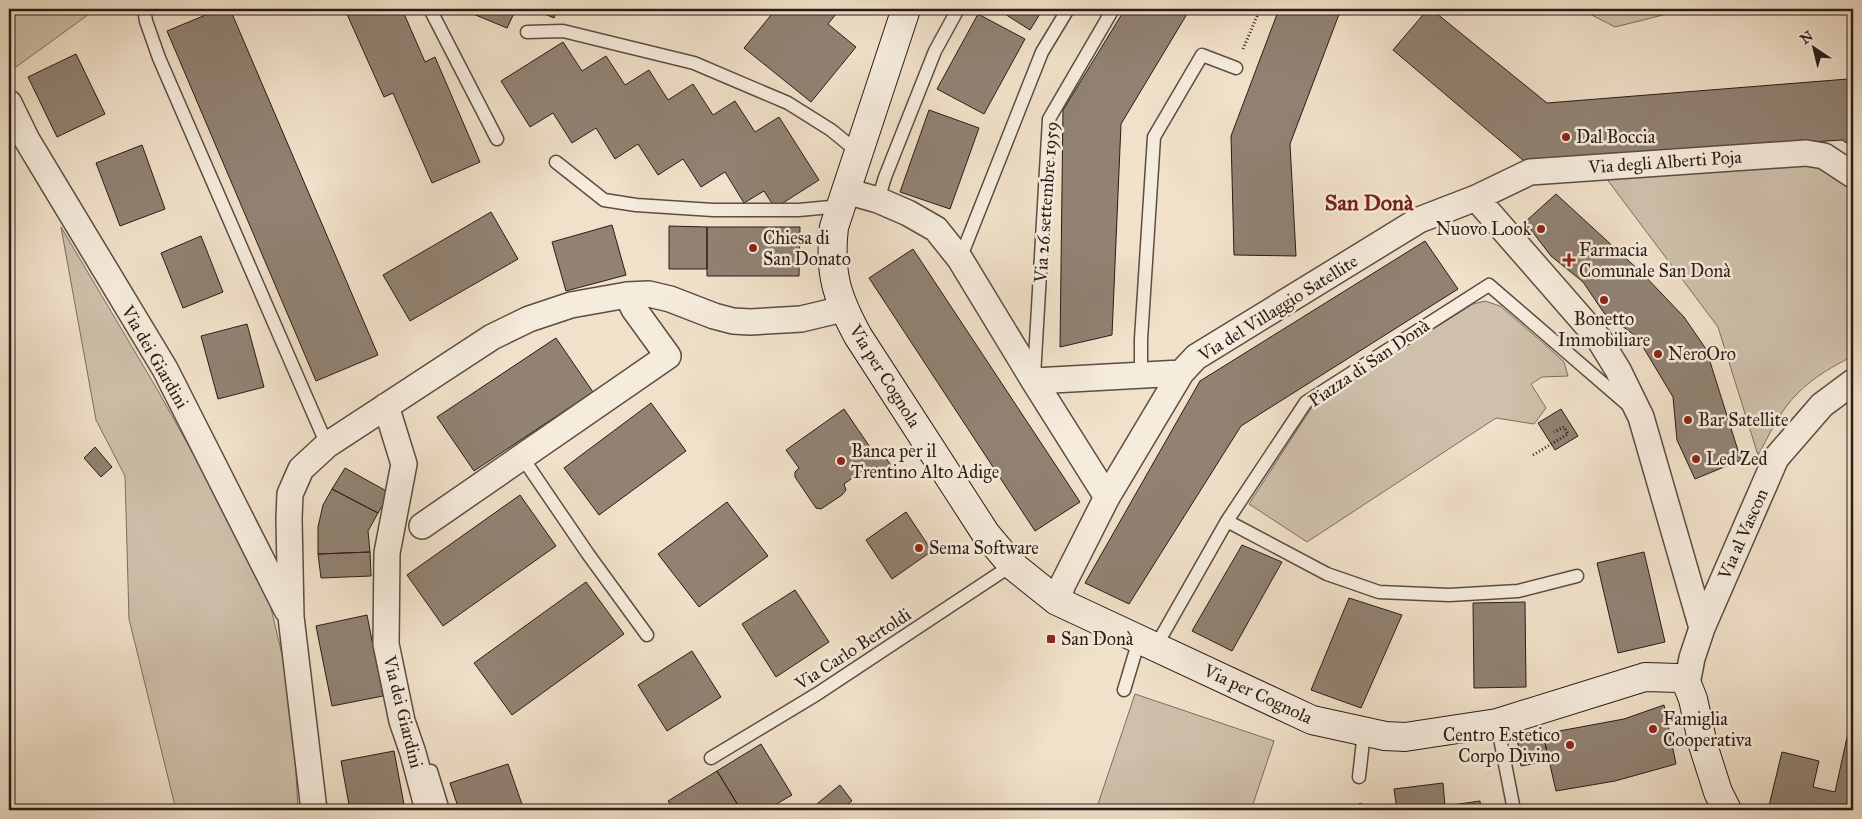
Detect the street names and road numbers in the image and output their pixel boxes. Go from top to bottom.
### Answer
street label: Via 26 settembre 1959 [1029,121,1063,284]
street label: Via degli Alberti Poja [1587,146,1743,179]
street label: Via del Villaggio Satellite [1193,250,1362,367]
street label: Via dei Giardini [116,301,193,412]
street label: Piazza di San Donà [1304,314,1434,412]
street label: Via per Cognola [843,320,926,432]
street label: Via al Vascon [1713,485,1773,584]
street label: Via Carlo Bertoldi [790,603,915,695]
street label: Via dei Giardini [378,652,428,771]
street label: Via per Cognola [1199,659,1316,730]

